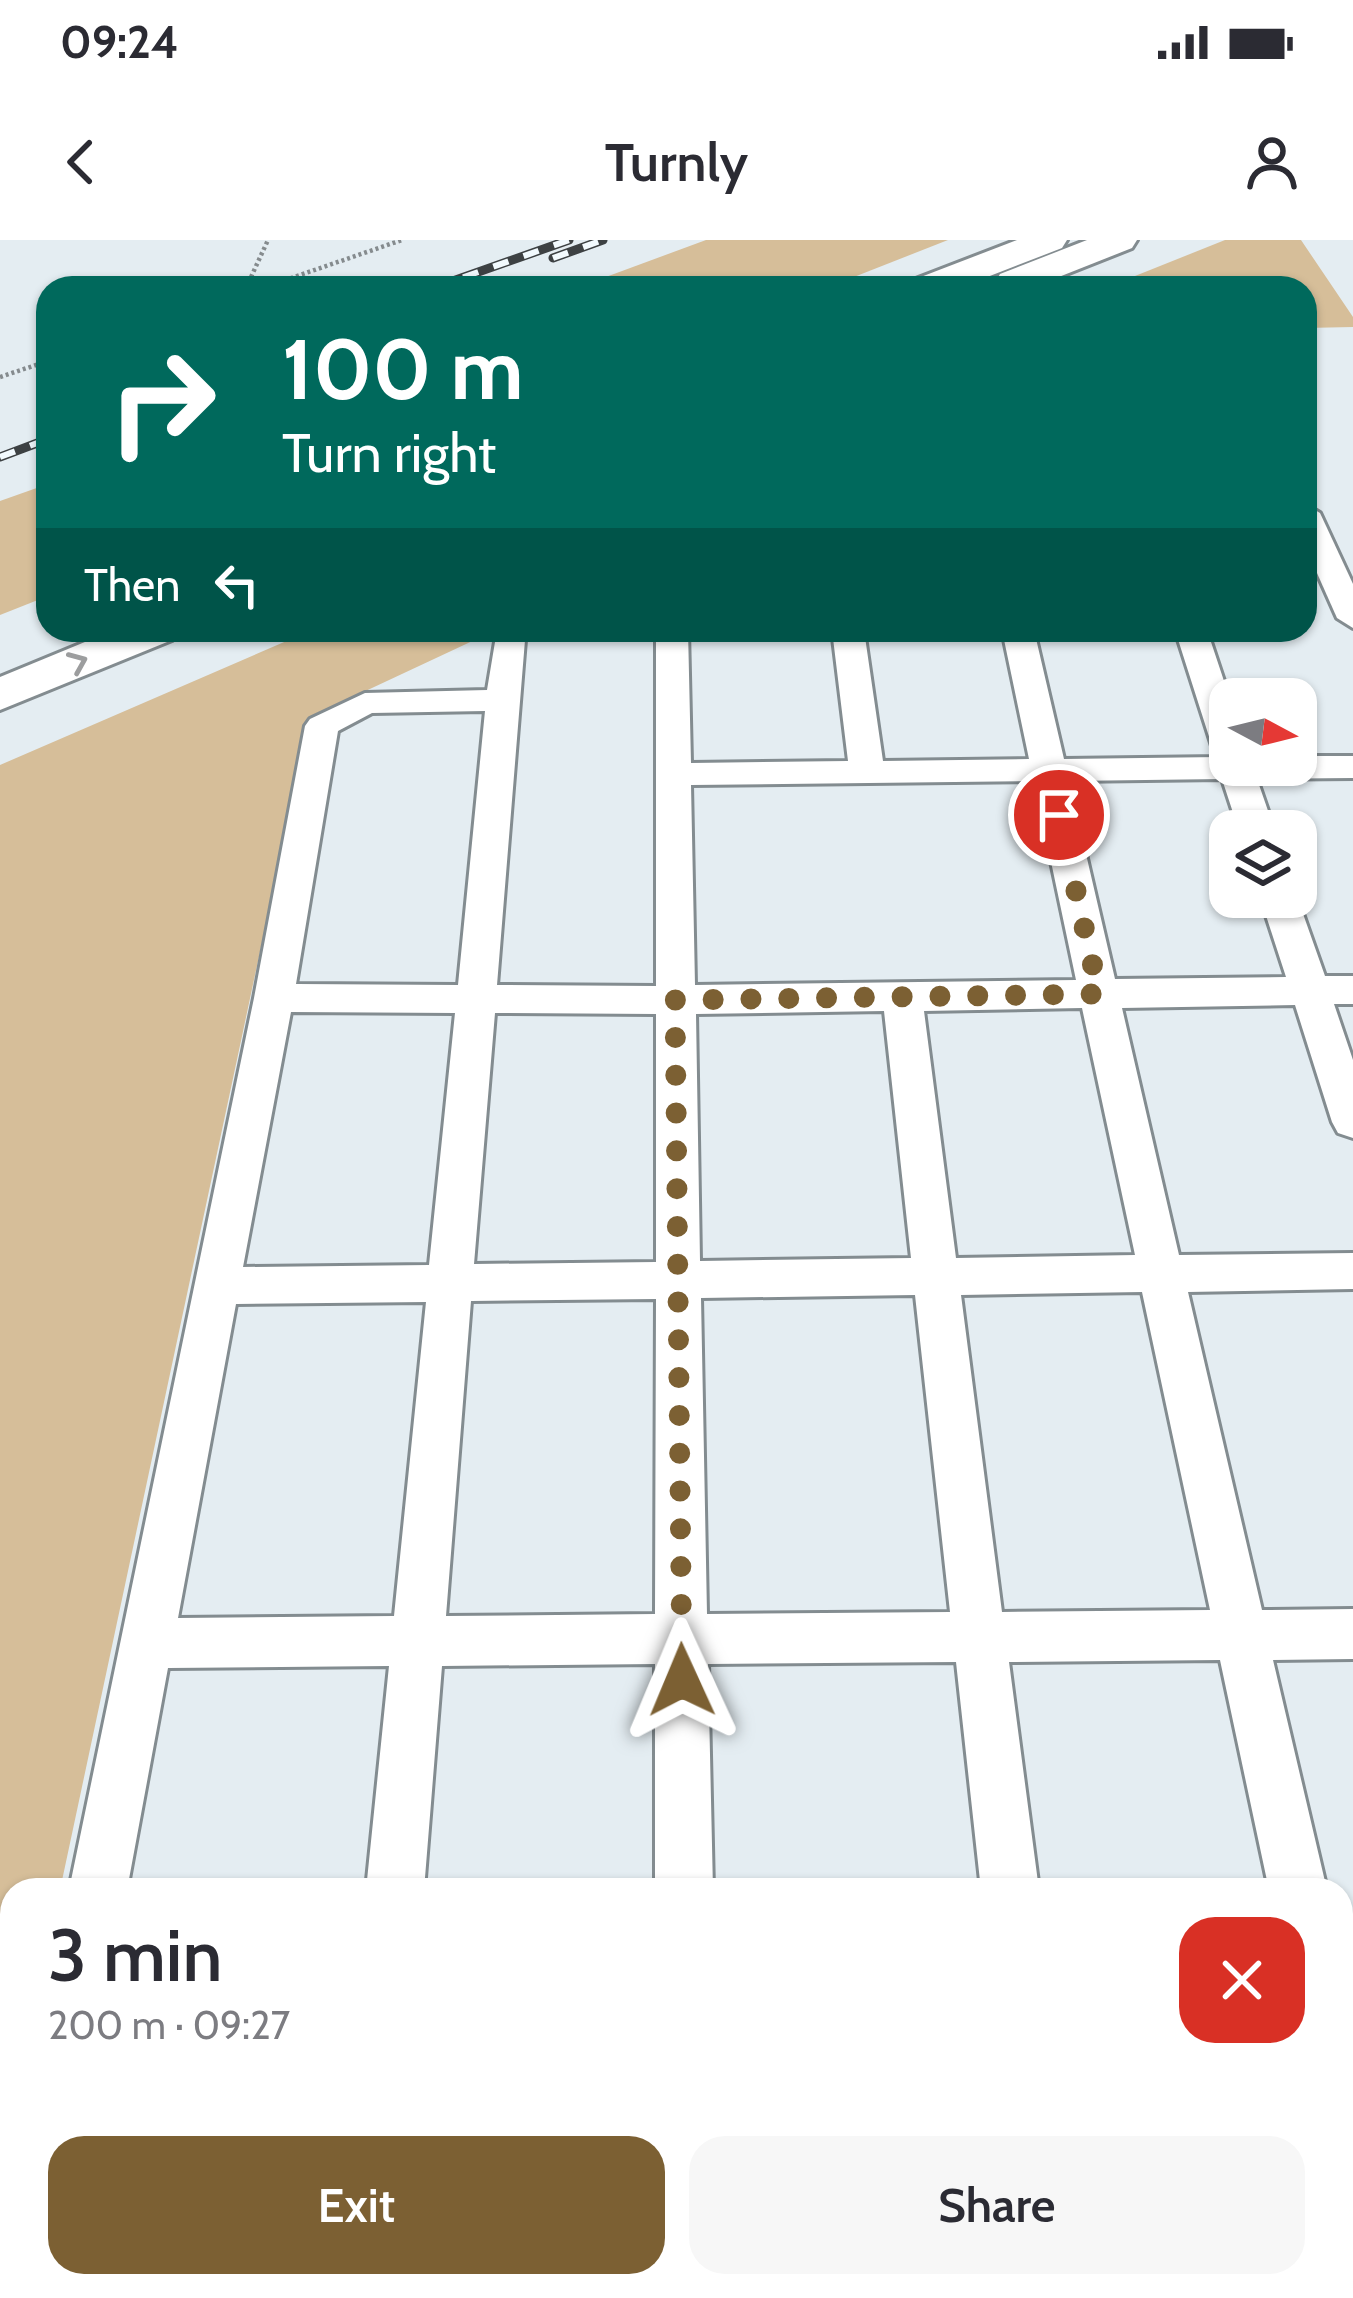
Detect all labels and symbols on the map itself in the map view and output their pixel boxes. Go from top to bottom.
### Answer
one-way arrow [65,653,87,677]
north arrow [1209,678,1317,786]
pin [1008,764,1110,866]
position arrow [619,1617,745,1743]

